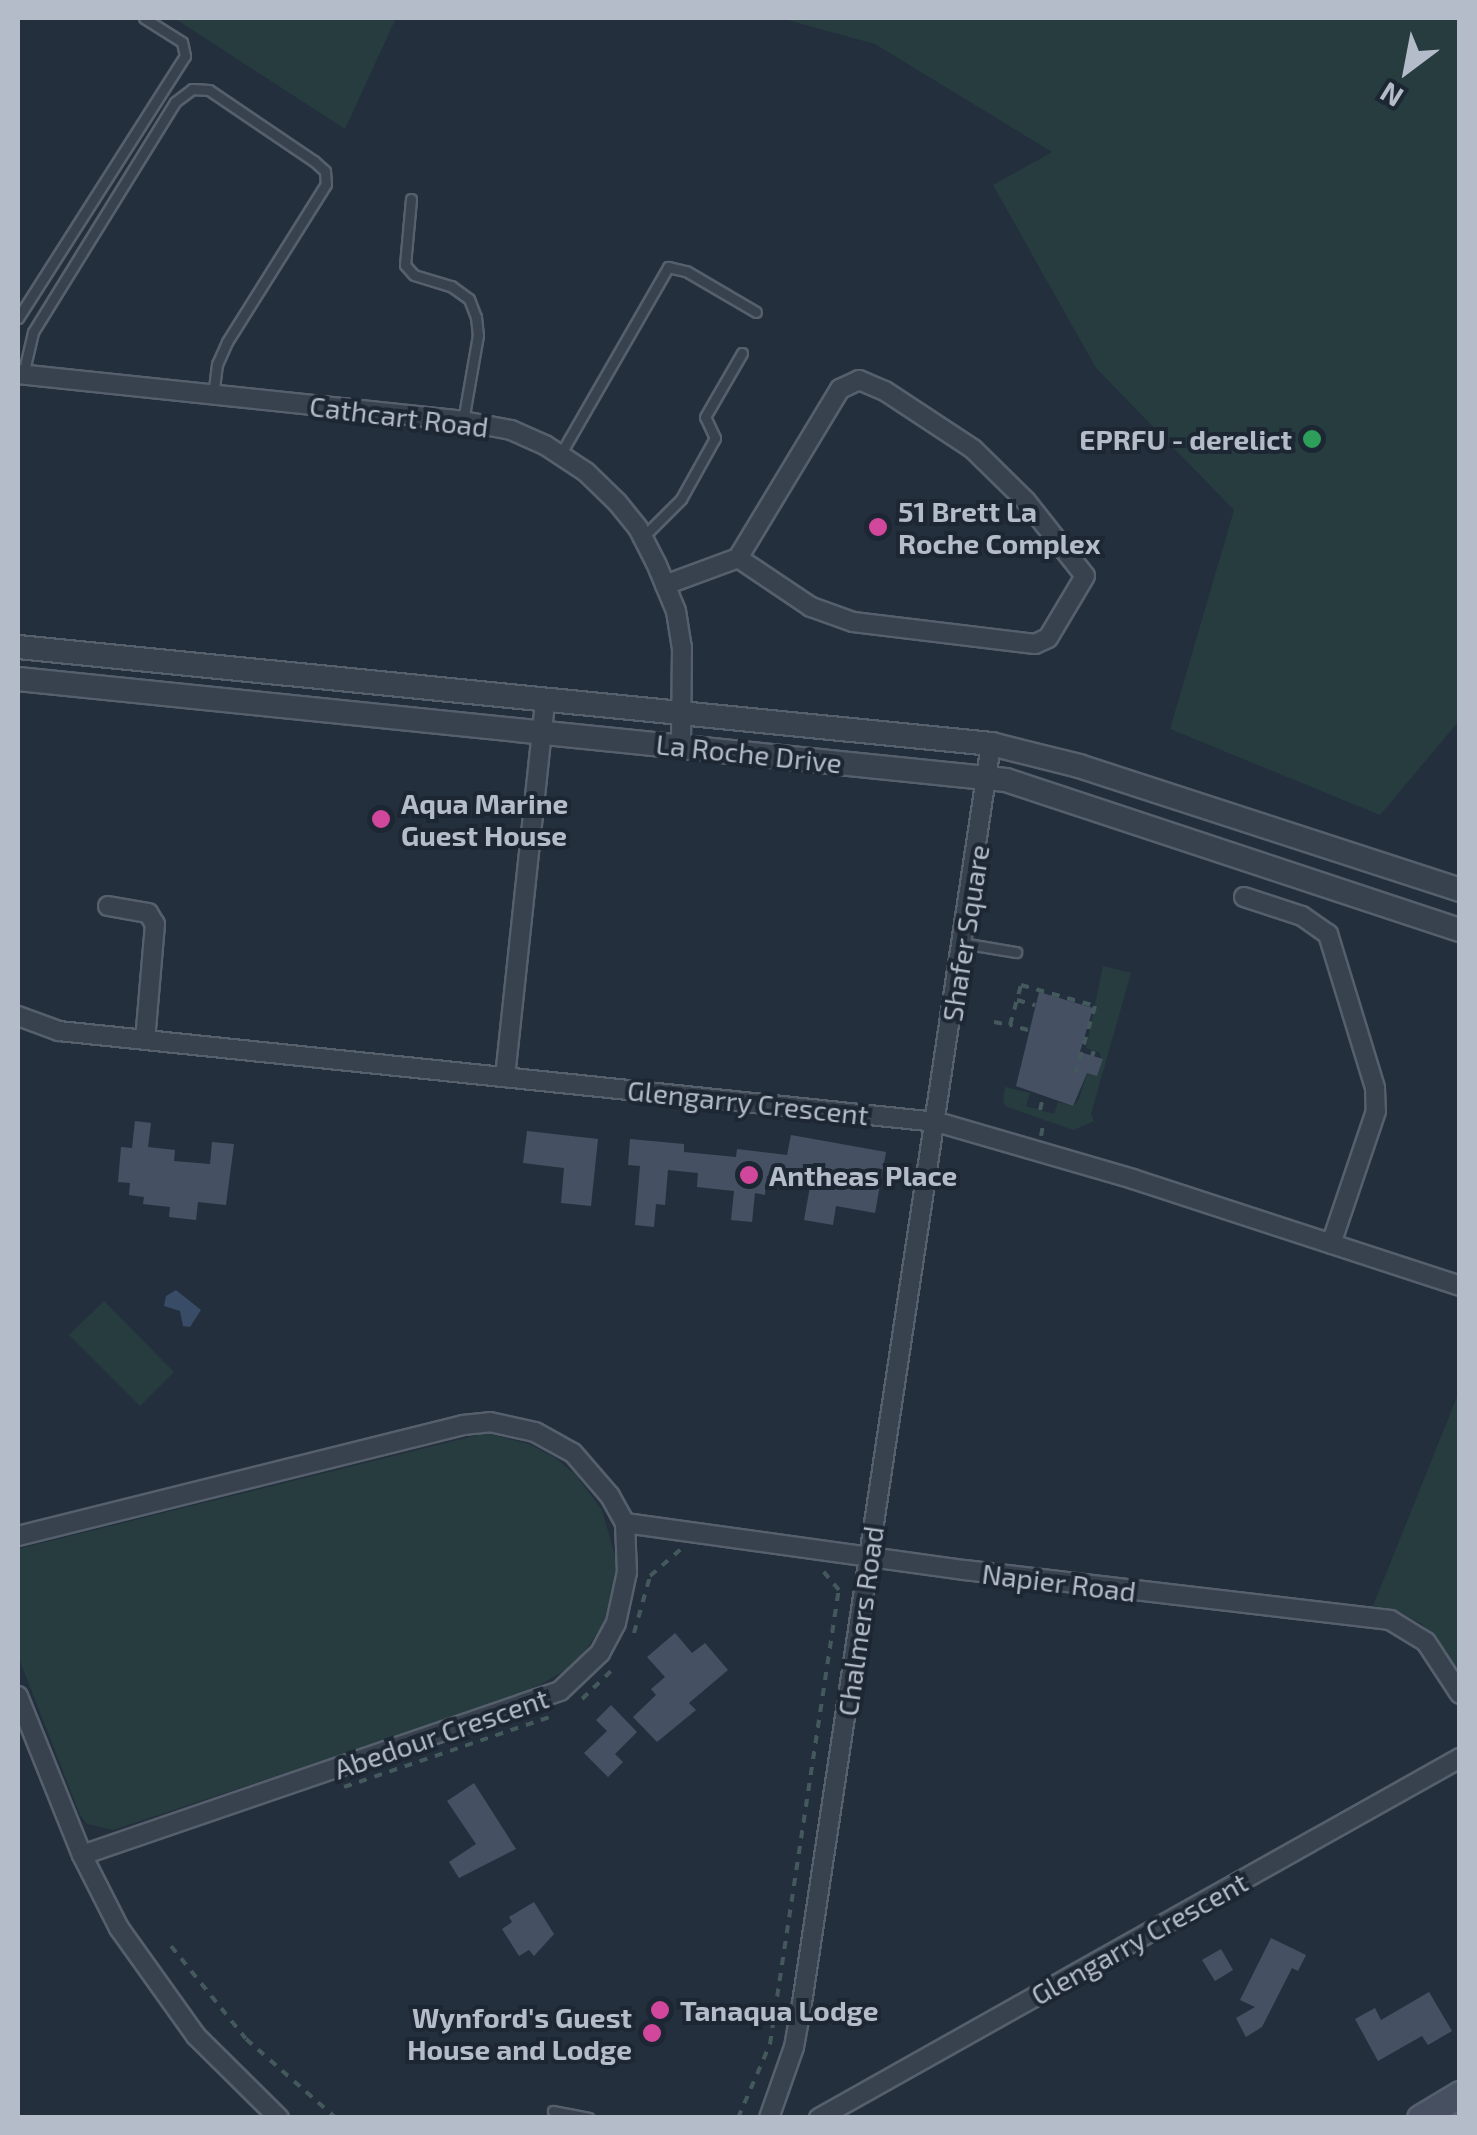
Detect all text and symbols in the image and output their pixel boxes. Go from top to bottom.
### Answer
north arrow [1357,20,1457,120]
text: N [1374,76,1409,115]
street label: Cathcart Road [308,388,490,444]
place label: EPRFU - derelict [1079,422,1292,456]
marker: EPRFU - derelict [1301,428,1323,450]
place label: 51 Brett La Roche Complex [898,494,1101,560]
marker: 51 Brett La Roche Complex [867,516,889,538]
street label: La Roche Drive [654,727,844,779]
place label: Aqua Marine Guest House [401,786,568,852]
marker: Aqua Marine Guest House [370,808,392,830]
street label: Shafer Square [934,842,996,1024]
street label: Glengarry Crescent [625,1073,871,1131]
place label: Antheas Place [769,1158,957,1192]
marker: Antheas Place [738,1164,760,1186]
street label: Chalmers Road [830,1524,890,1718]
street label: Napier Road [980,1556,1138,1608]
street label: Abedour Crescent [329,1680,553,1786]
street label: Glengarry Crescent [1025,1864,1253,2012]
place label: Tanaqua Lodge [680,1993,879,2027]
marker: Tanaqua Lodge [649,1999,671,2021]
place label: Wynford's Guest House and Lodge [407,2000,632,2066]
marker: Wynford's Guest House and Lodge [641,2022,663,2044]

